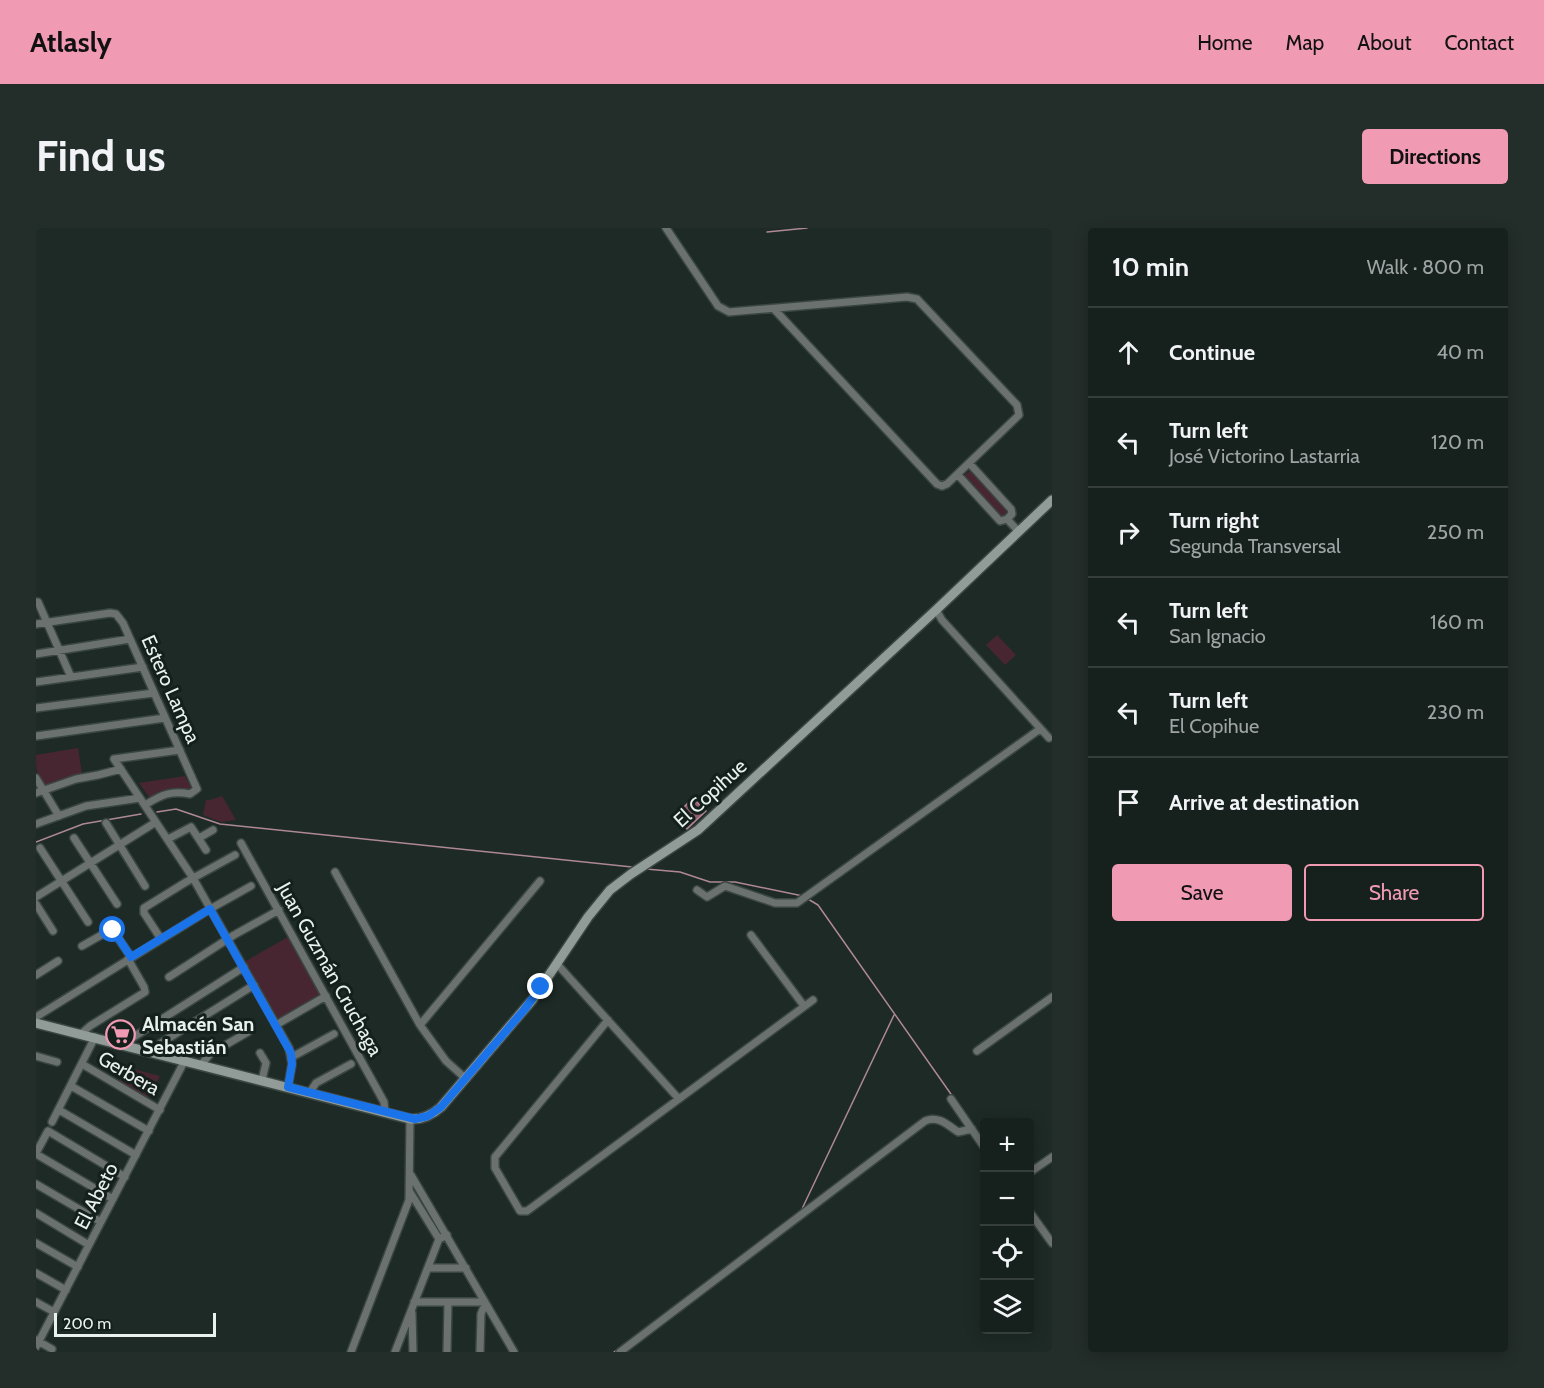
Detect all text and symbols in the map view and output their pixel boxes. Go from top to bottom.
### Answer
text: Atlasly [30,25,112,59]
text: Home [1197,30,1253,55]
text: Map [1286,30,1324,55]
text: About [1357,30,1411,55]
text: Contact [1444,30,1514,55]
button: Directions [1362,129,1508,184]
text: Find us [36,130,165,182]
text: 10 min [1112,251,1189,283]
text: Walk · 800 m [1367,255,1484,279]
icon: ahead [1112,336,1145,369]
text: Continue [1169,339,1255,366]
text: 40 m [1436,340,1484,364]
text: Turn left [1169,417,1248,444]
icon: left [1112,426,1145,459]
text: 120 m [1431,430,1484,454]
text: José Victorino Lastarria [1169,444,1360,468]
text: Turn right [1169,507,1259,534]
icon: right [1112,516,1145,549]
text: 250 m [1427,520,1484,544]
text: Segunda Transversal [1169,534,1341,558]
text: Turn left [1169,597,1248,624]
icon: left [1112,606,1145,639]
text: 160 m [1430,610,1484,634]
text: San Ignacio [1169,624,1266,648]
street label: Estero Lampa [137,631,206,747]
text: Turn left [1169,687,1248,714]
icon: left [1112,696,1145,729]
text: 230 m [1427,700,1484,724]
text: El Copihue [1169,714,1259,738]
street label: El Copihue [668,754,752,832]
icon: arrive [1112,786,1145,819]
text: Arrive at destination [1169,789,1359,816]
button: Save [1112,864,1292,921]
button: Share [1304,864,1484,921]
street label: Juan Guzmán Cruchaga [272,877,388,1060]
route start [99,916,125,942]
route end [527,973,553,999]
place label: Almacén San Sebastián [142,1012,254,1059]
supermarket icon: Almacén San Sebastián [105,1019,137,1051]
street label: Gerbera [94,1046,164,1100]
map controls [980,1118,1034,1334]
button: + [980,1118,1034,1172]
street label: El Abeto [69,1159,123,1233]
button: − [980,1172,1034,1226]
button: locate [980,1226,1034,1280]
button: layers [980,1280,1034,1334]
scale bar [54,1310,216,1338]
text: 200 m [63,1314,111,1333]

